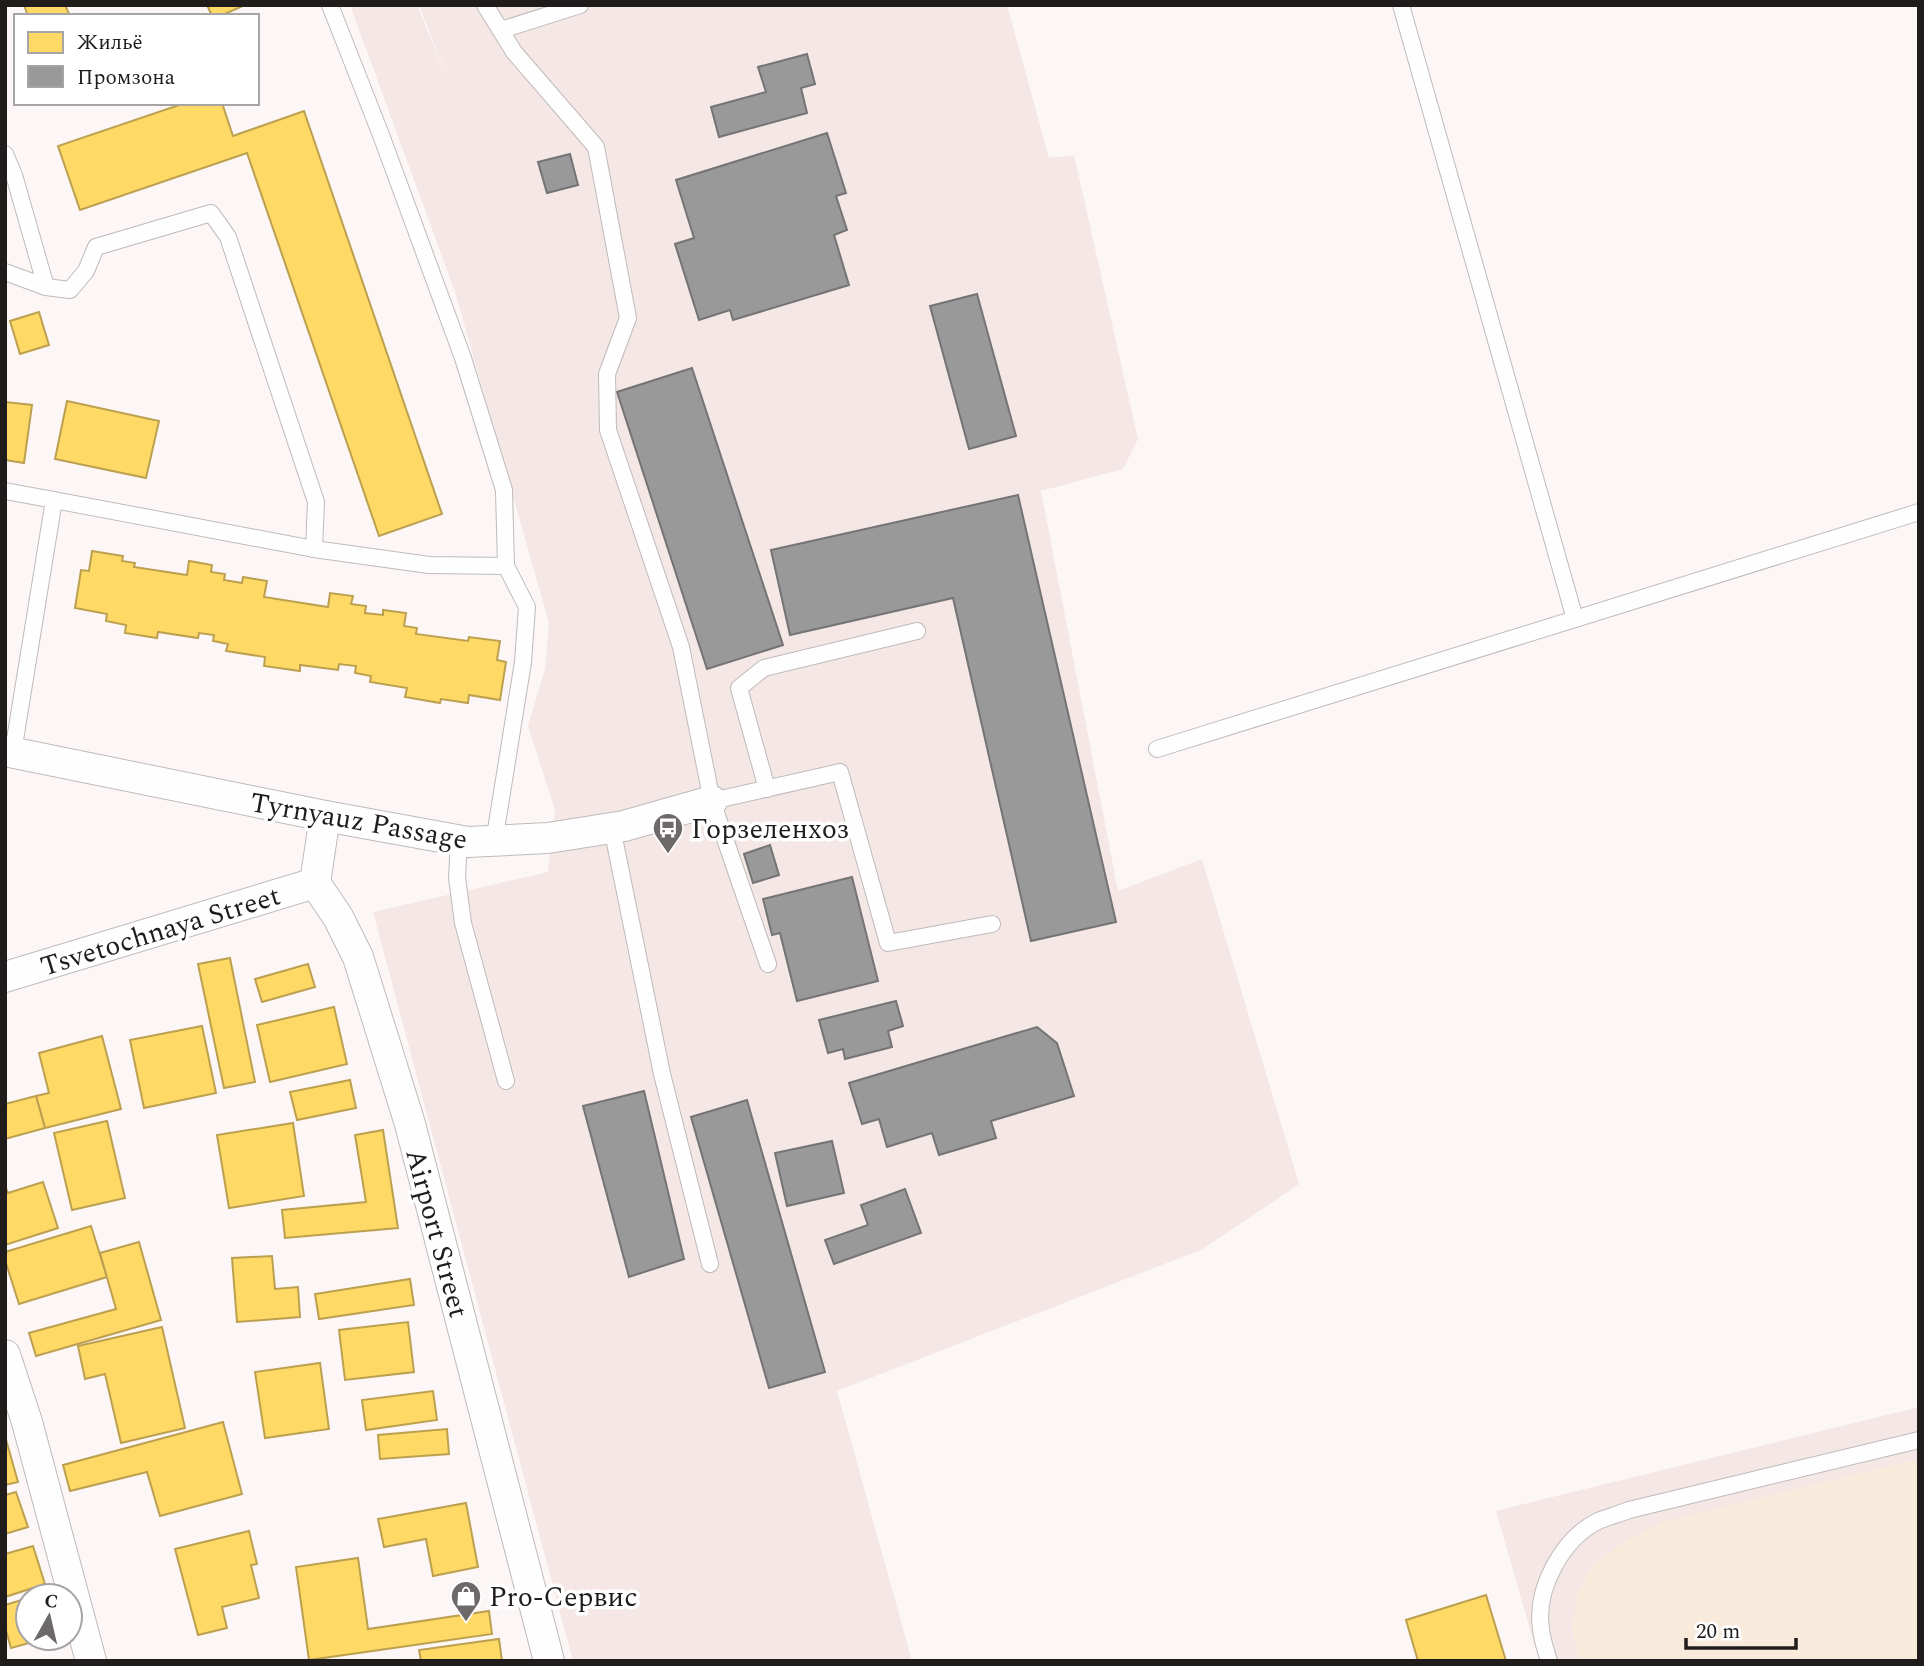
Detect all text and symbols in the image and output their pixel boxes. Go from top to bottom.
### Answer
legend [14,14,259,105]
text: Жильё [77,27,143,59]
text: Промзона [77,62,176,94]
street label: Tyrnyauz Passage [247,781,471,862]
place label: Горзеленхоз [691,808,849,851]
bus stop icon: Горзеленхоз [651,811,685,855]
street label: Tsvetochnaya Street [35,874,286,988]
street label: Airport Street [393,1144,480,1323]
place label: Pro-Сервис [489,1576,638,1619]
shop icon: Pro-Сервис [449,1579,483,1623]
north arrow [14,1582,84,1652]
text: С [42,1586,60,1617]
scale bar [1686,1606,1796,1650]
text: 20 m [1696,1616,1740,1648]

